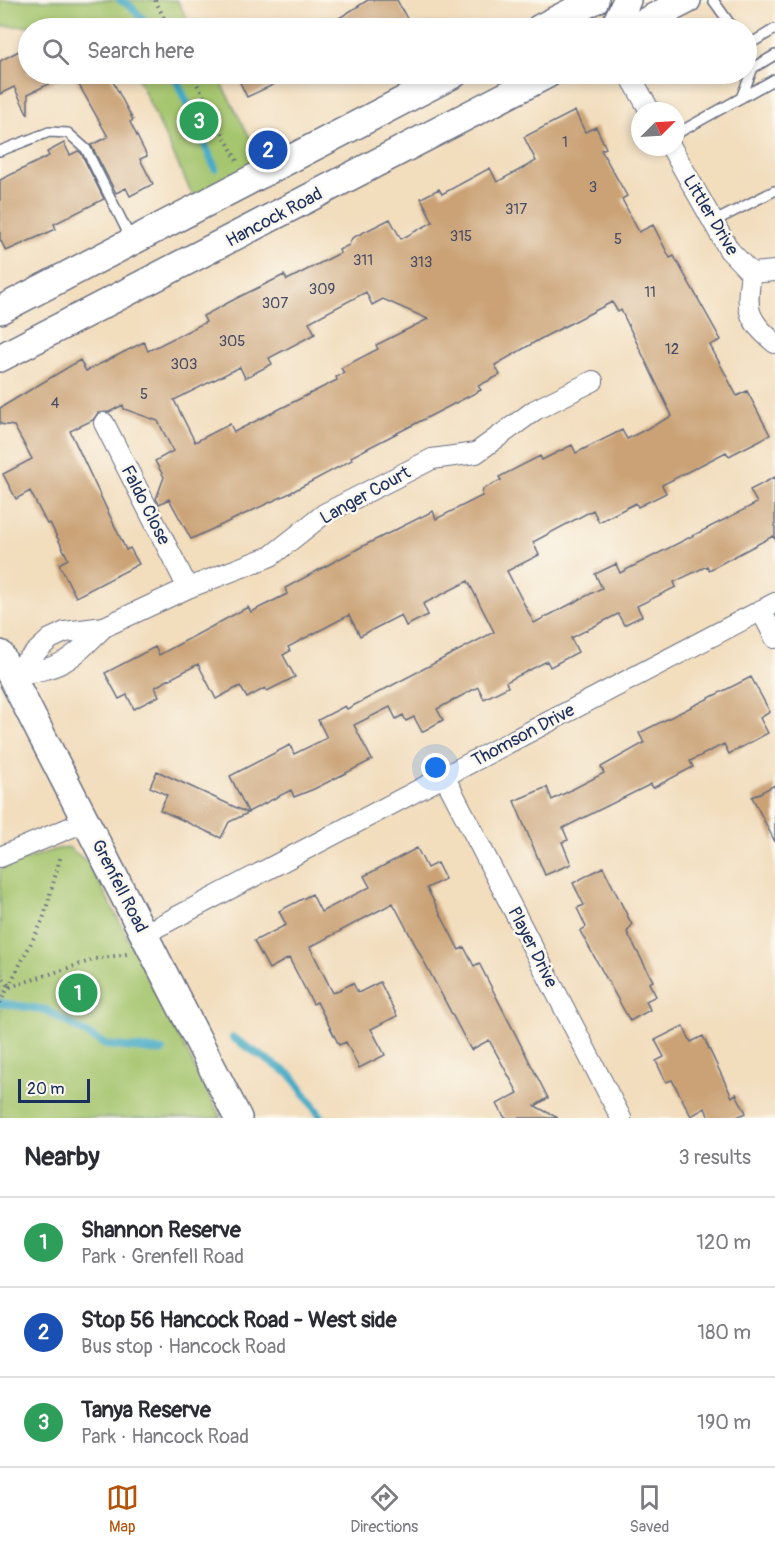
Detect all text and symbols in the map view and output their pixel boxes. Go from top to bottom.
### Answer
search box [18,18,757,84]
icon: search [39,35,72,68]
text: Search here [87,37,194,65]
pin: 3 [180,98,218,144]
north arrow [631,102,685,156]
pin: 2 [248,128,288,172]
house number: 1 [562,133,568,152]
street label: Littler Drive [678,171,744,260]
house number: 3 [589,178,597,197]
street label: Hancock Road [222,182,326,252]
house number: 317 [505,200,527,219]
house number: 315 [450,227,472,246]
house number: 5 [614,230,622,249]
house number: 311 [353,251,373,270]
house number: 313 [410,253,432,272]
house number: 309 [309,280,335,299]
house number: 11 [644,283,656,302]
house number: 307 [262,294,288,313]
house number: 305 [219,332,245,351]
house number: 12 [665,340,679,359]
house number: 303 [171,355,198,374]
house number: 5 [140,385,148,404]
house number: 4 [51,394,60,413]
street label: Langer Court [316,461,415,530]
street label: Faldo Close [116,462,175,549]
street label: Thomson Drive [468,699,579,772]
your location [421,753,450,782]
street label: Grenfell Road [86,836,153,937]
street label: Player Drive [502,903,563,992]
pin: 1 [58,970,98,1016]
scale bar [18,1076,90,1104]
text: 20 m [27,1079,65,1099]
text: Nearby [24,1141,100,1173]
text: 3 results [679,1145,751,1170]
text: Shannon Reserve [81,1216,241,1244]
text: 1 [40,1230,47,1255]
text: 120 m [696,1230,751,1255]
text: Park · Grenfell Road [81,1244,244,1269]
text: Stop 56 Hancock Road - West side [81,1306,397,1334]
text: 2 [38,1320,49,1345]
text: 180 m [697,1320,751,1345]
text: Bus stop · Hancock Road [81,1334,286,1359]
text: Tanya Reserve [81,1396,211,1424]
text: 3 [38,1410,49,1435]
text: 190 m [697,1410,751,1435]
text: Park · Hancock Road [81,1424,249,1449]
tab: Map [106,1481,139,1537]
tab: Directions [350,1481,418,1537]
tab: Saved [630,1481,669,1537]

